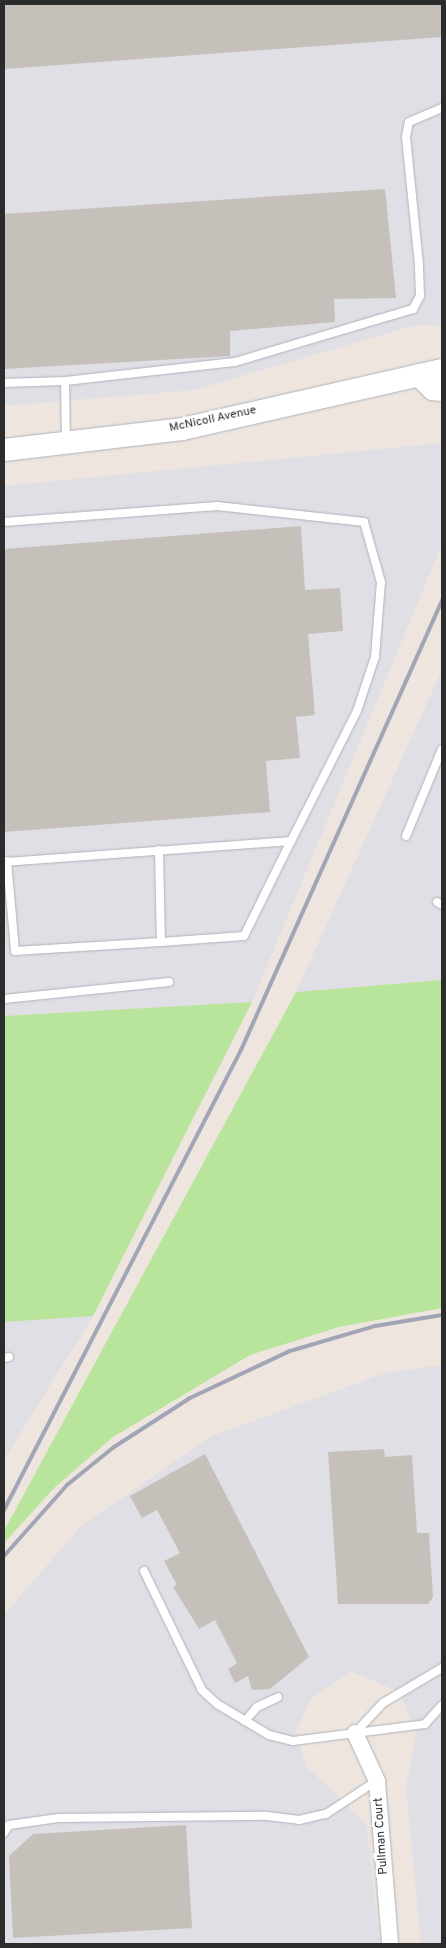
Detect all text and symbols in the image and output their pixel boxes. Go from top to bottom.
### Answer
street label: McNicoll Avenue [168,404,258,436]
street label: Pullman Court [372,1797,392,1875]

